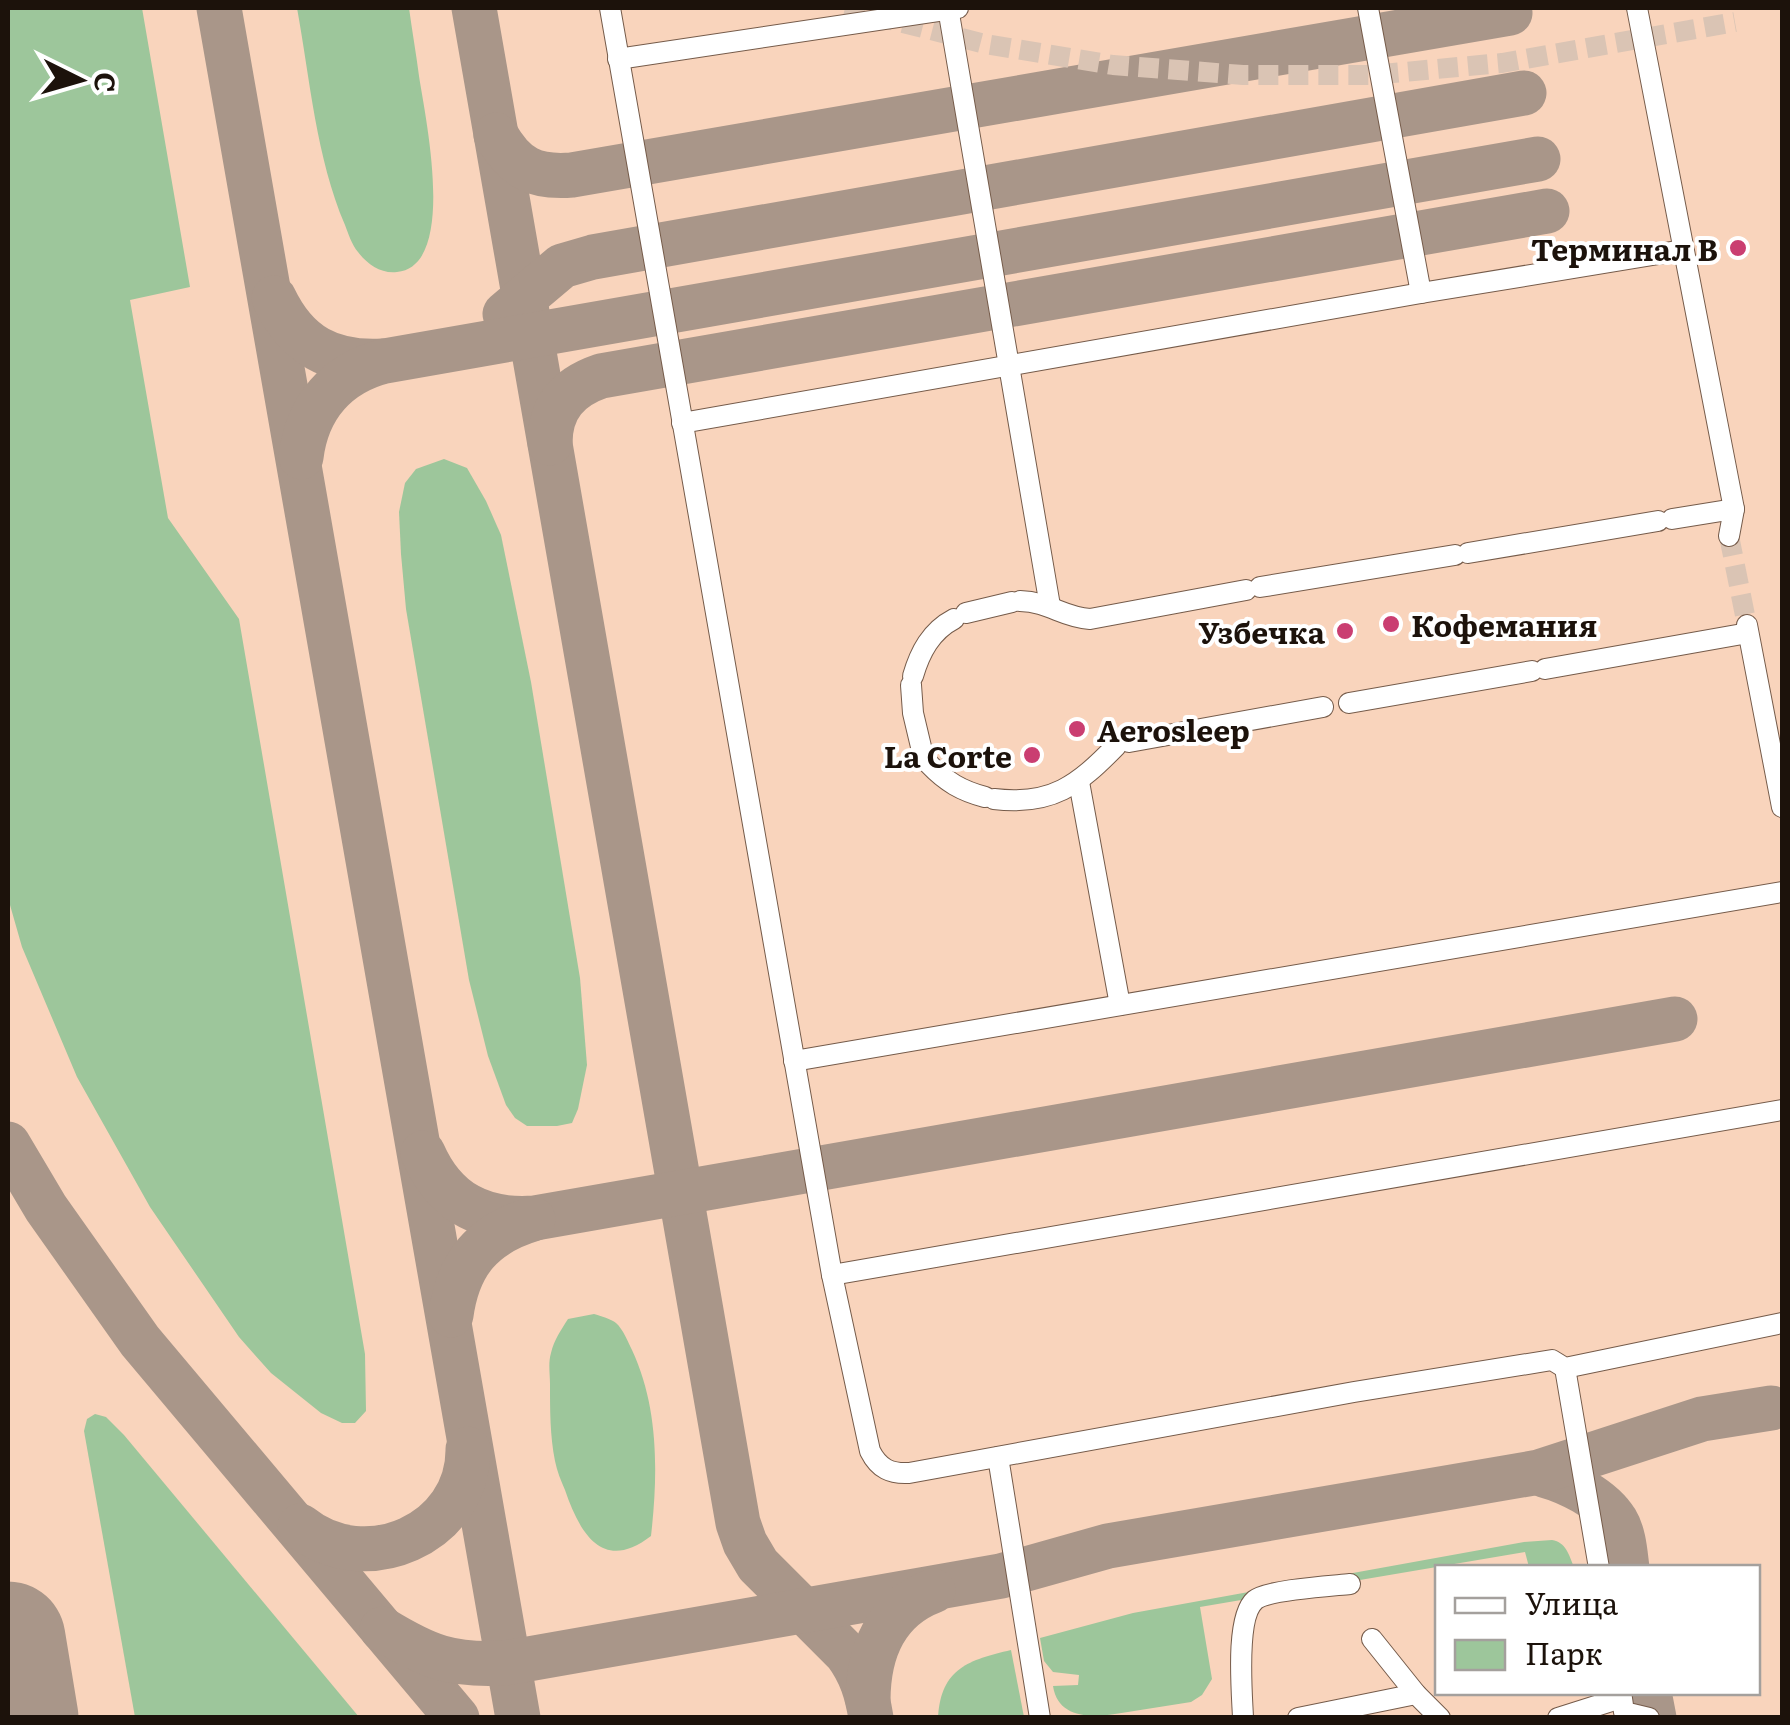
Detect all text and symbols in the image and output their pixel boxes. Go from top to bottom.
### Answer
north arrow [30,30,130,130]
text: С [85,71,129,94]
place label: Терминал B [1531,226,1718,270]
marker: Терминал B [1727,237,1749,259]
place label: Кофемания [1411,602,1597,646]
place label: Узбечка [1199,609,1326,653]
marker: Кофемания [1380,613,1402,635]
marker: Узбечка [1334,620,1356,642]
place label: Aerosleep [1097,707,1250,751]
marker: Aerosleep [1066,718,1088,740]
place label: La Corte [884,733,1012,777]
marker: La Corte [1021,744,1043,766]
legend [1435,1565,1760,1695]
text: Улица [1525,1580,1619,1624]
text: Парк [1525,1630,1603,1674]

